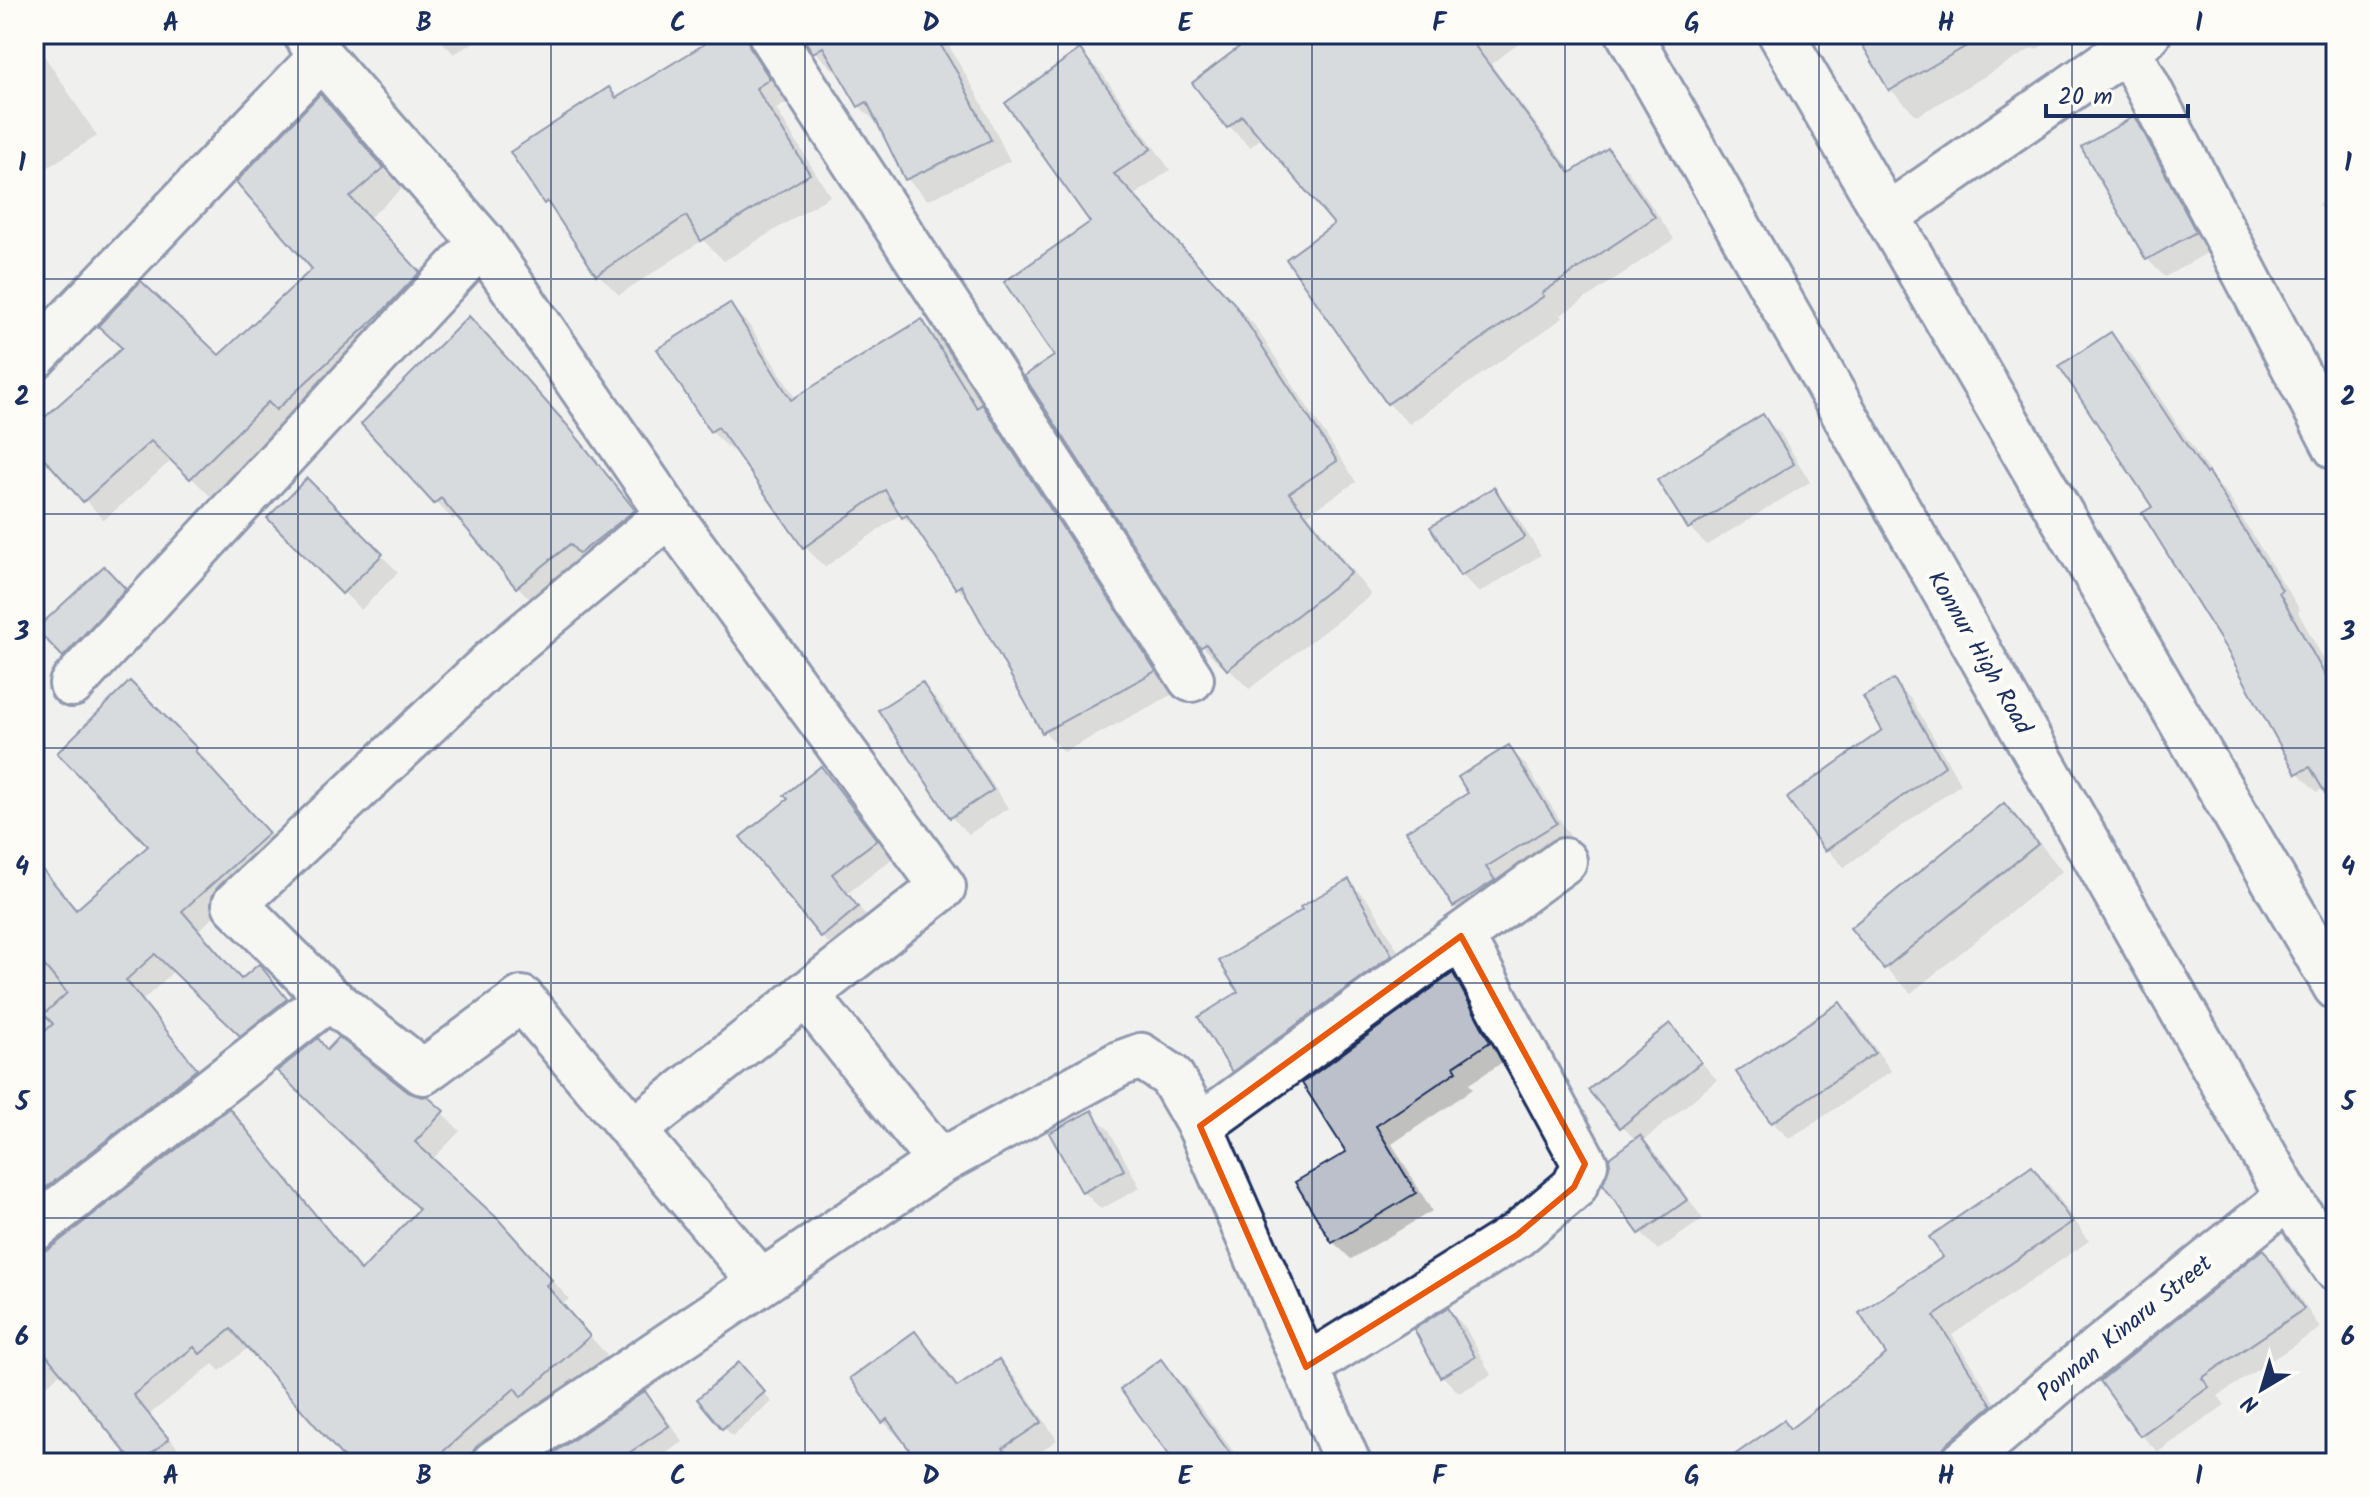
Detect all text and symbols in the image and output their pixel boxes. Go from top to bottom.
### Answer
text: A [163,3,179,45]
text: B [416,3,432,45]
text: C [670,3,686,45]
text: D [922,3,940,45]
text: E [1178,3,1194,45]
text: F [1432,3,1448,45]
text: G [1684,3,1700,45]
text: H [1938,3,1955,45]
text: I [2195,3,2203,45]
scale bar [2046,68,2188,118]
text: 20 m [2058,78,2113,117]
text: 1 [18,143,26,185]
text: 1 [2344,143,2352,185]
text: 2 [14,377,30,419]
text: 2 [2340,377,2356,419]
street label: Konnur High Road [1916,564,2042,743]
text: 3 [14,612,29,654]
text: 3 [2340,612,2355,654]
text: 4 [15,847,29,889]
text: 4 [2341,847,2355,889]
text: 5 [14,1082,30,1124]
text: 5 [2340,1082,2356,1124]
street label: Ponnan Kinaru Street [2028,1245,2222,1412]
text: 6 [15,1317,29,1359]
text: 6 [2341,1317,2355,1359]
north arrow [2222,1349,2302,1429]
text: N [2235,1385,2267,1421]
text: A [163,1456,179,1497]
text: B [416,1456,432,1497]
text: C [670,1456,686,1497]
text: D [922,1456,940,1497]
text: E [1178,1456,1194,1497]
text: F [1432,1456,1448,1497]
text: G [1684,1456,1700,1497]
text: H [1938,1456,1955,1497]
text: I [2195,1456,2203,1497]

